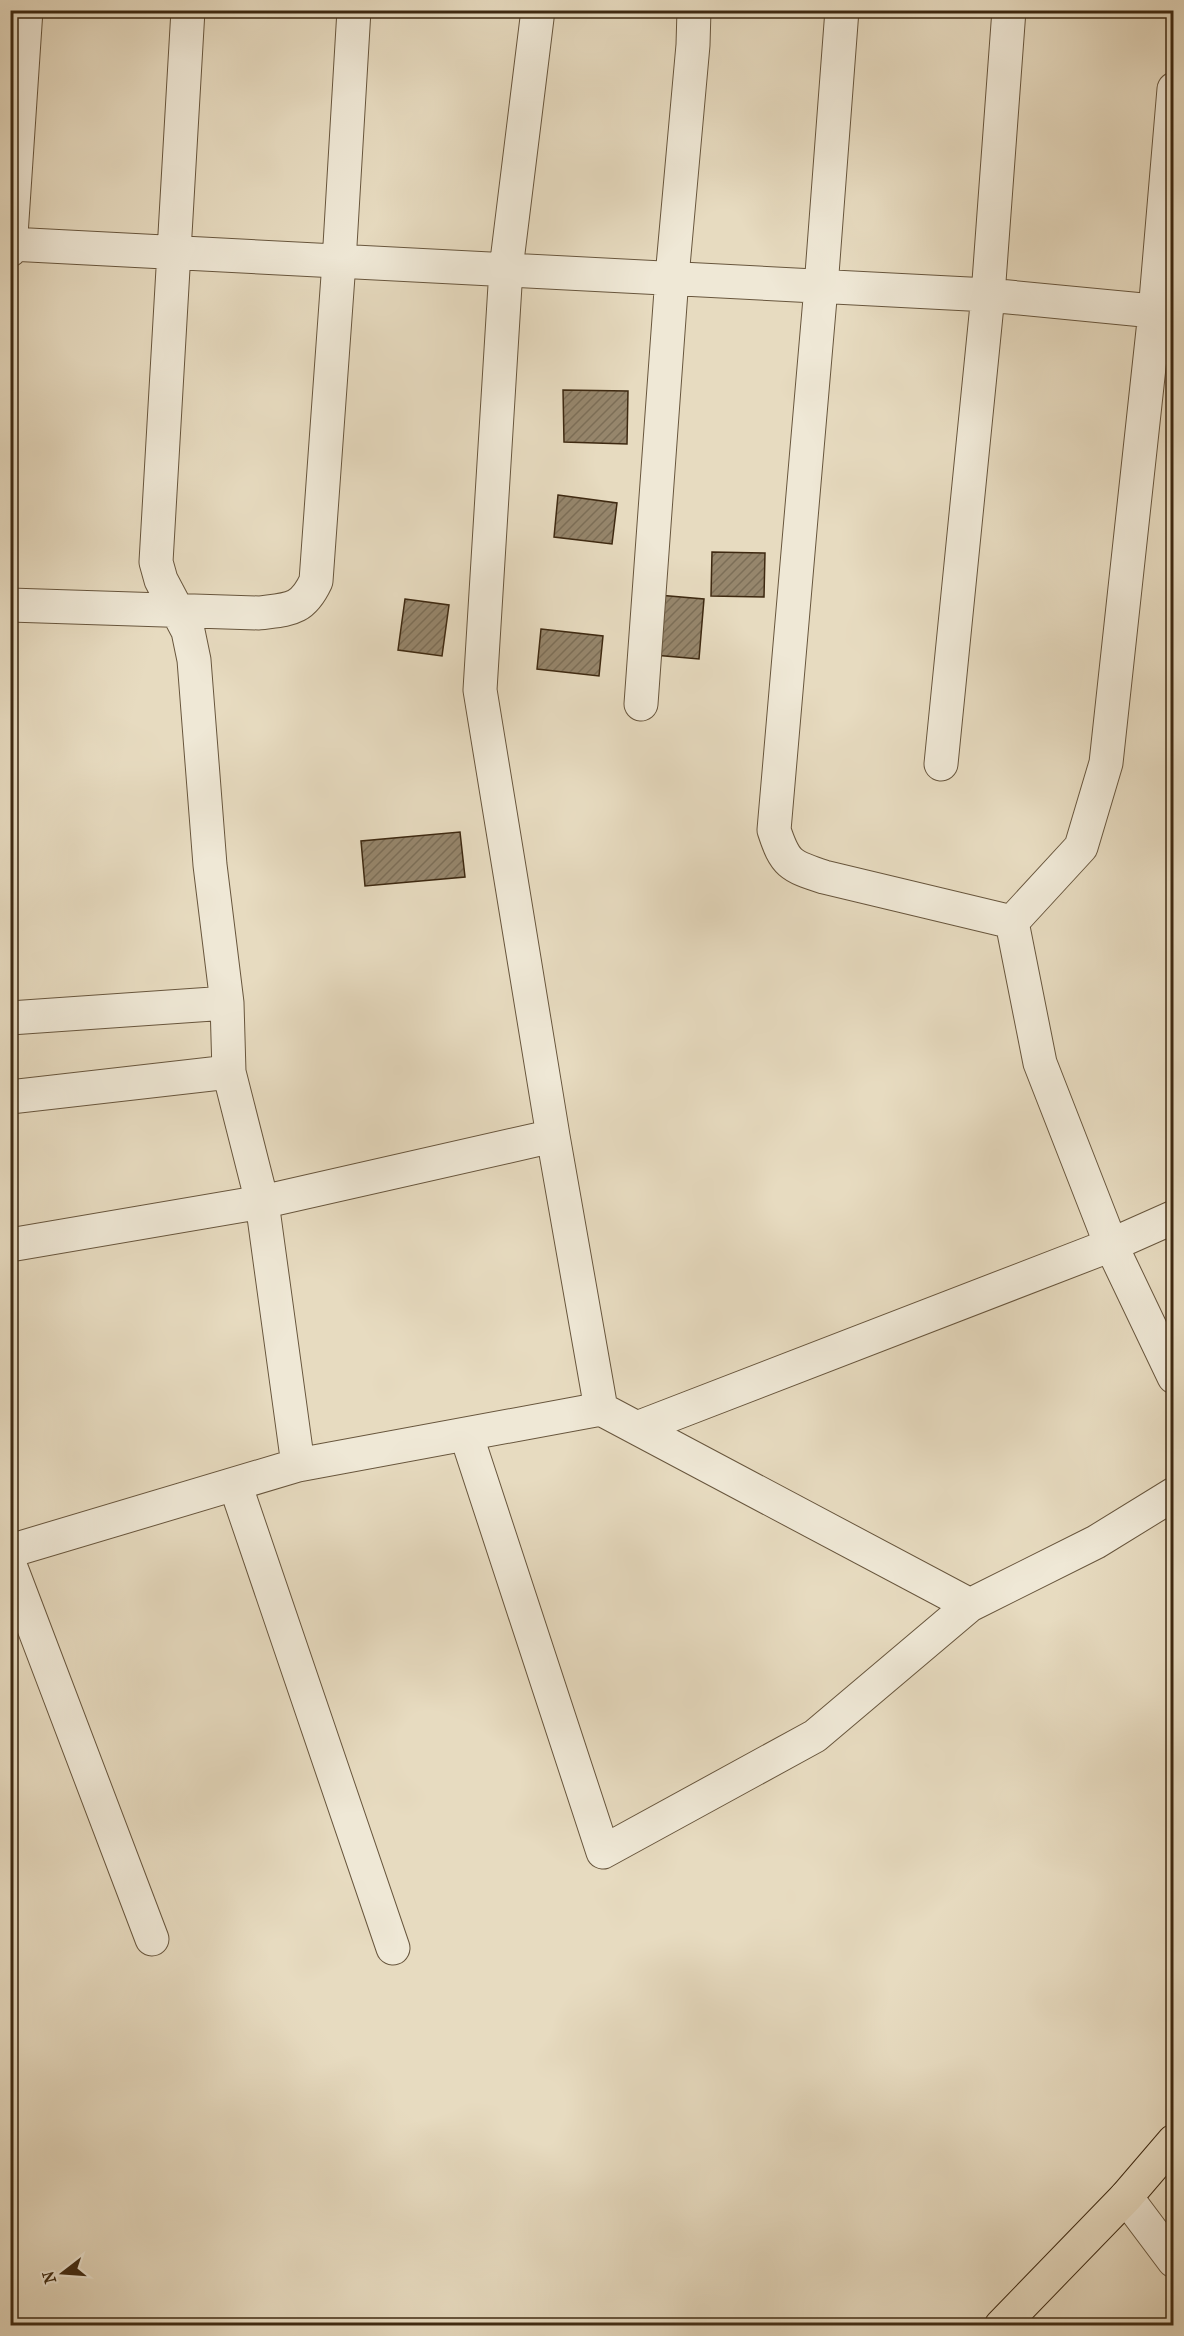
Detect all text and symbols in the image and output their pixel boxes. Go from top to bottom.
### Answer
north arrow [33,2243,93,2303]
text: N [38,2268,60,2286]

